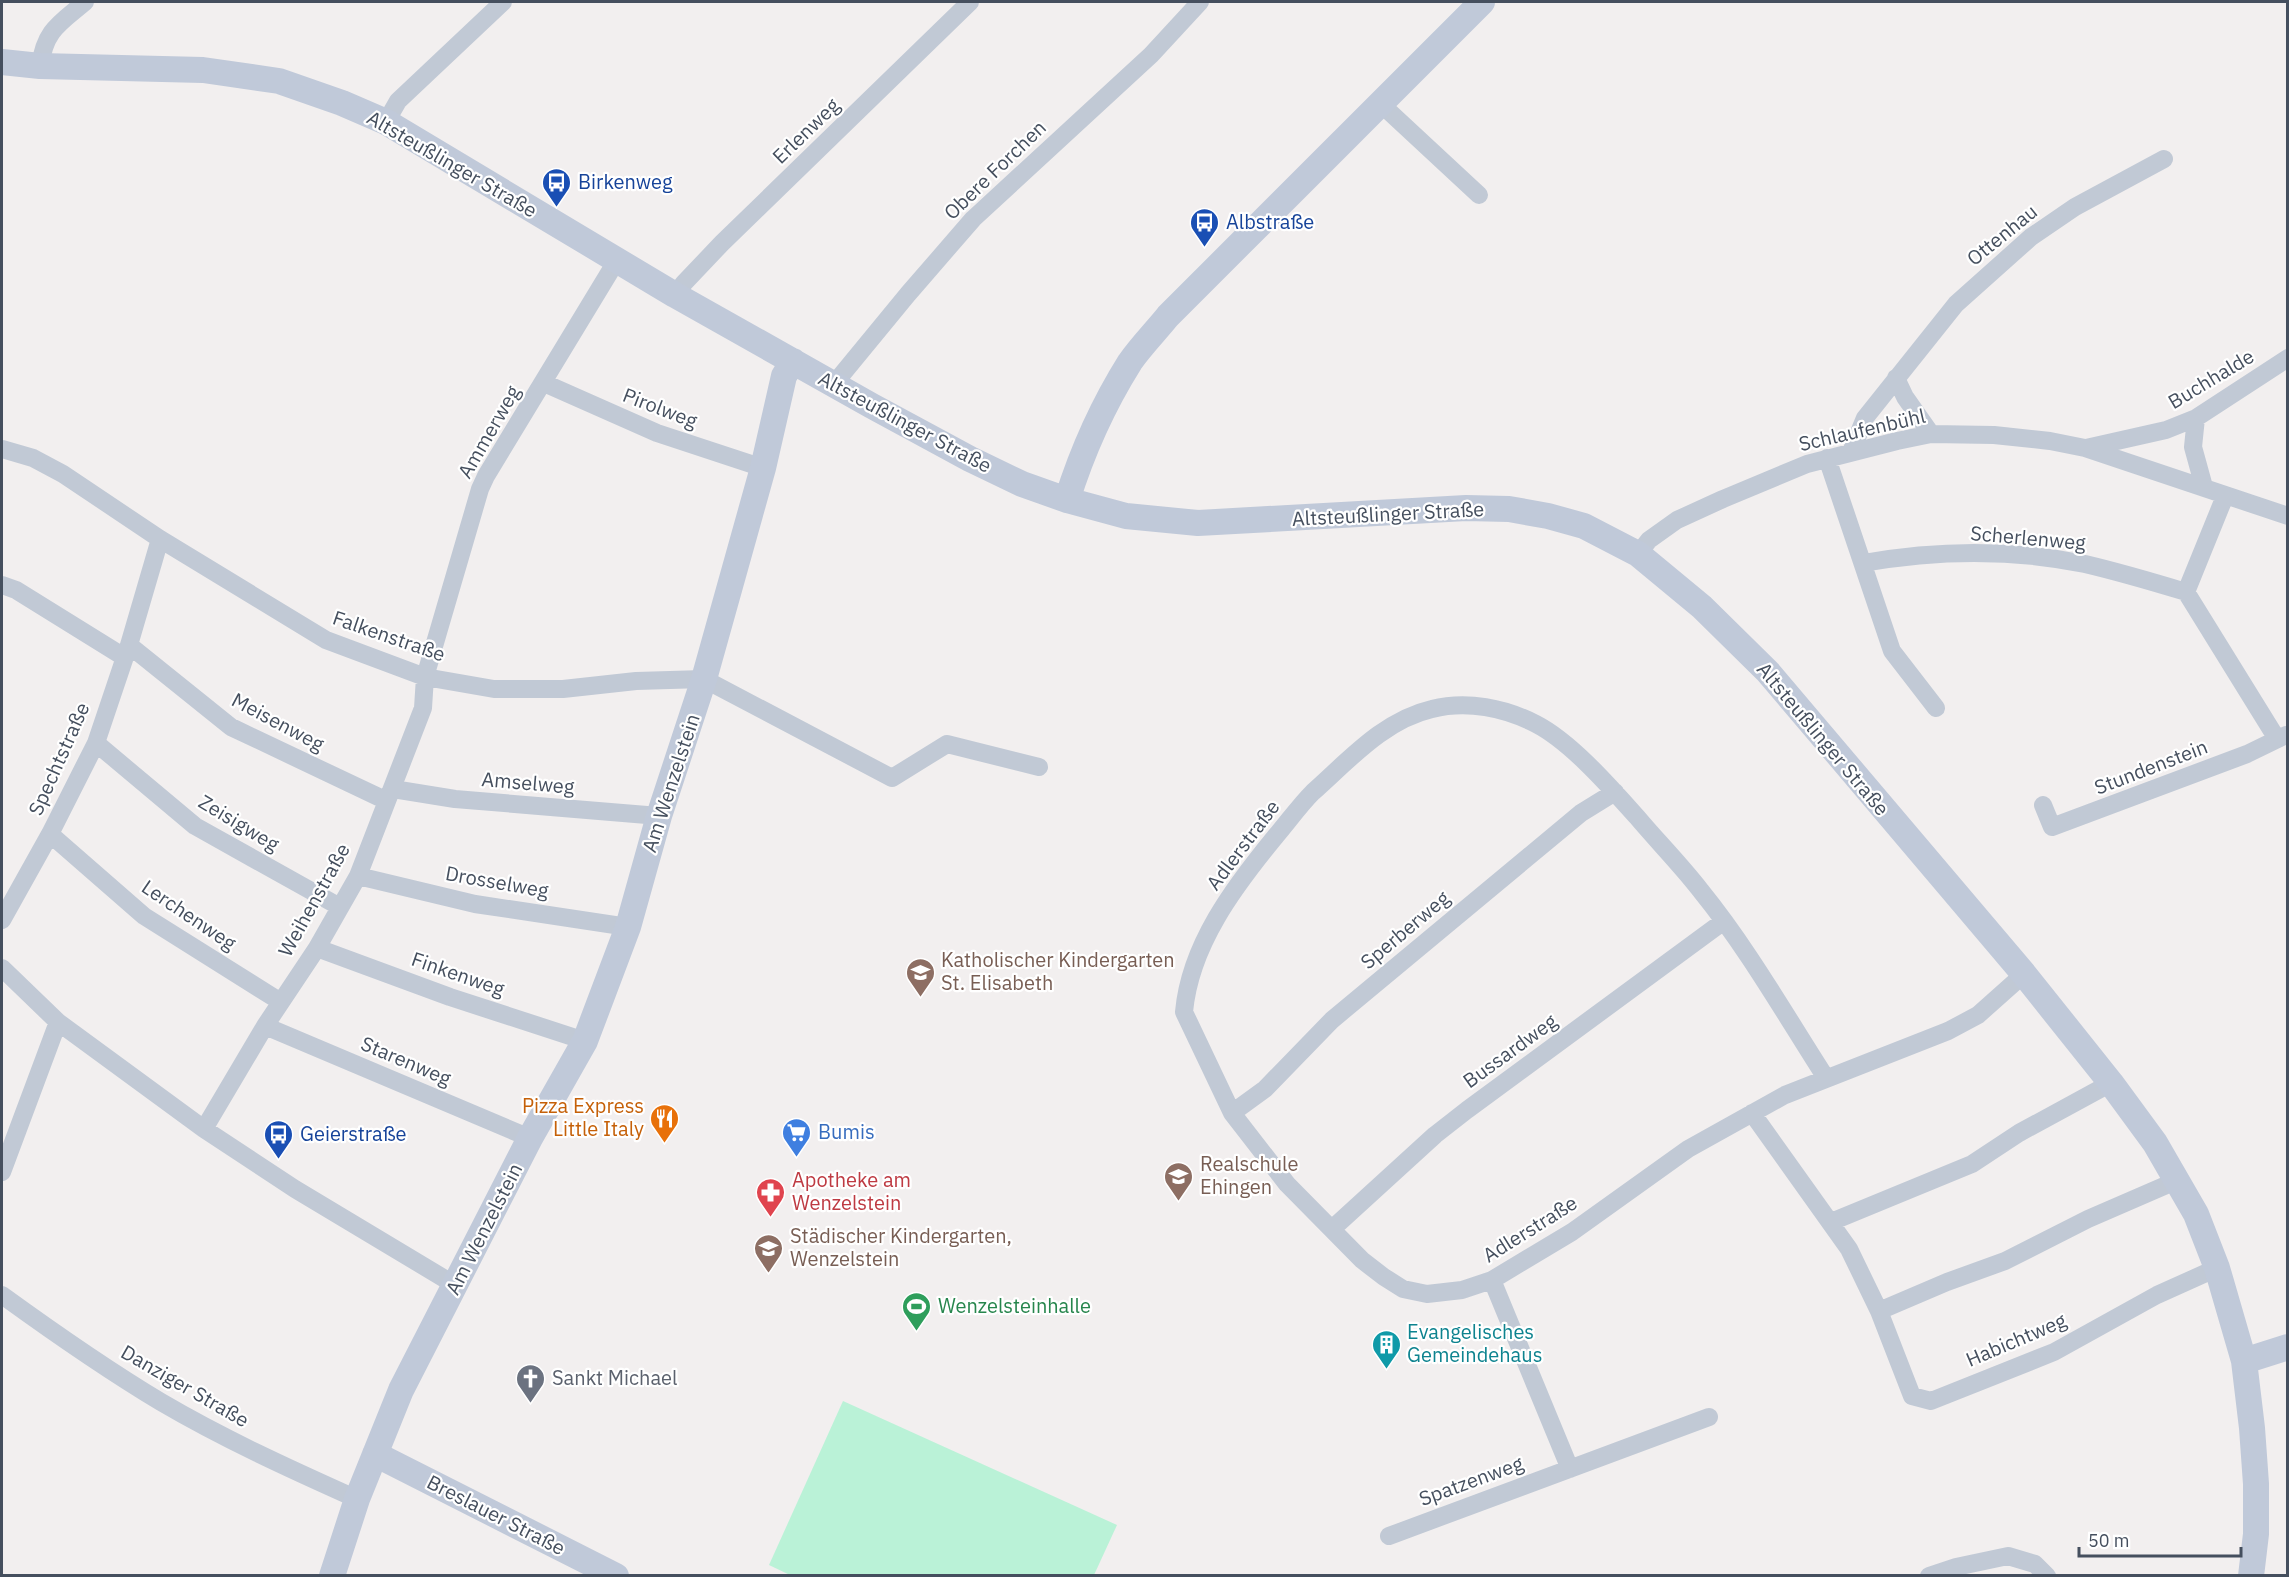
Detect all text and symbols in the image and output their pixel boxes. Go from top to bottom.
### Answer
street label: Erlenweg [766,92,845,169]
street label: Altsteußlinger Straße [362,104,542,223]
street label: Obere Forchen [938,114,1052,225]
bus stop icon: Birkenweg [541,166,573,208]
place label: Birkenweg [578,168,673,195]
street label: Ottenhau [1961,198,2043,271]
bus stop icon: Albstraße [1189,206,1221,248]
place label: Albstraße [1226,208,1314,235]
street label: Buchhalde [2163,342,2259,415]
street label: Altsteußlinger Straße [814,364,997,479]
street label: Ammerweg [451,380,526,483]
street label: Pirolweg [619,381,702,434]
street label: Schlaufenbühl [1796,402,1928,457]
street label: Altsteußlinger Straße [1291,495,1485,532]
street label: Scherlenweg [1969,519,2087,556]
street label: Falkenstraße [329,604,449,667]
street label: Altsteußlinger Straße [1751,656,1896,821]
street label: Meisenweg [227,686,330,757]
street label: Spechtstraße [22,698,95,820]
street label: Am Wenzelstein [635,710,706,856]
street label: Stundenstein [2090,733,2211,800]
street label: Amselweg [480,765,576,800]
street label: Zeisigweg [194,788,285,857]
street label: Adlerstraße [1200,794,1285,895]
street label: Weihenstraße [271,838,356,961]
street label: Drosselweg [443,859,551,904]
street label: Lerchenweg [137,873,242,956]
street label: Sperberweg [1354,884,1455,975]
street label: Finkenweg [408,945,509,1002]
place label: Katholischer Kindergarten St. Elisabeth [941,946,1175,996]
school or university icon: Katholischer Kindergarten St. Elisabeth [904,956,936,998]
street label: Bussardweg [1457,1007,1563,1094]
street label: Starenweg [357,1029,456,1092]
place label: Pizza Express Little Italy [522,1092,644,1142]
restaurant icon: Pizza Express Little Italy [649,1102,681,1144]
supermarket icon: Bumis [781,1116,813,1158]
bus stop icon: Geierstraße [263,1118,295,1160]
place label: Bumis [818,1118,875,1145]
place label: Geierstraße [300,1120,407,1147]
place label: Realschule Ehingen [1200,1150,1299,1200]
street label: Am Wenzelstein [439,1158,528,1299]
school or university icon: Realschule Ehingen [1163,1160,1195,1202]
place label: Apotheke am Wenzelstein [792,1166,911,1216]
pharmacy icon: Apotheke am Wenzelstein [755,1176,787,1218]
street label: Adlerstraße [1477,1189,1582,1268]
place label: Städischer Kindergarten, Wenzelstein [790,1222,1012,1272]
school or university icon: Städischer Kindergarten, Wenzelstein [753,1232,785,1274]
sports icon: Wenzelsteinhalle [901,1290,933,1332]
place label: Wenzelsteinhalle [938,1292,1091,1319]
street label: Habichtweg [1961,1306,2071,1373]
place label: Evangelisches Gemeindehaus [1407,1318,1542,1368]
building icon: Evangelisches Gemeindehaus [1370,1328,1402,1370]
street label: Danziger Straße [116,1338,254,1433]
church icon: Sankt Michael [515,1362,547,1404]
place label: Sankt Michael [552,1364,678,1391]
street label: Spatzenweg [1415,1449,1527,1512]
street label: Breslauer Straße [422,1468,570,1561]
scale bar [2079,1520,2241,1558]
text: 50 m [2088,1529,2130,1552]

